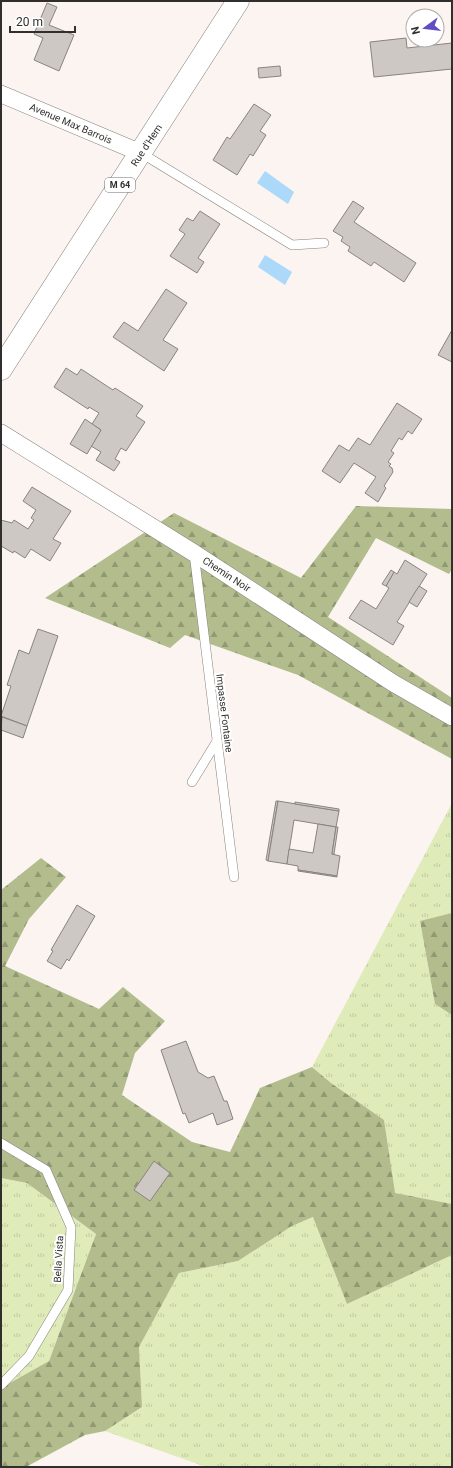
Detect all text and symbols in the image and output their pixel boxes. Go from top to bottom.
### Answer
scale bar [10,8,75,34]
north arrow [405,8,445,48]
text: 20 m [16,15,43,29]
text: N [408,25,423,36]
street label: Avenue Max Barrois [28,101,114,146]
street label: Rue d'Hem [129,122,164,168]
road number: M 64 [105,178,135,192]
street label: Chemin Noir [201,555,253,594]
street label: Impasse Fontaine [214,673,235,753]
street label: Bella Vista [52,1235,65,1283]

